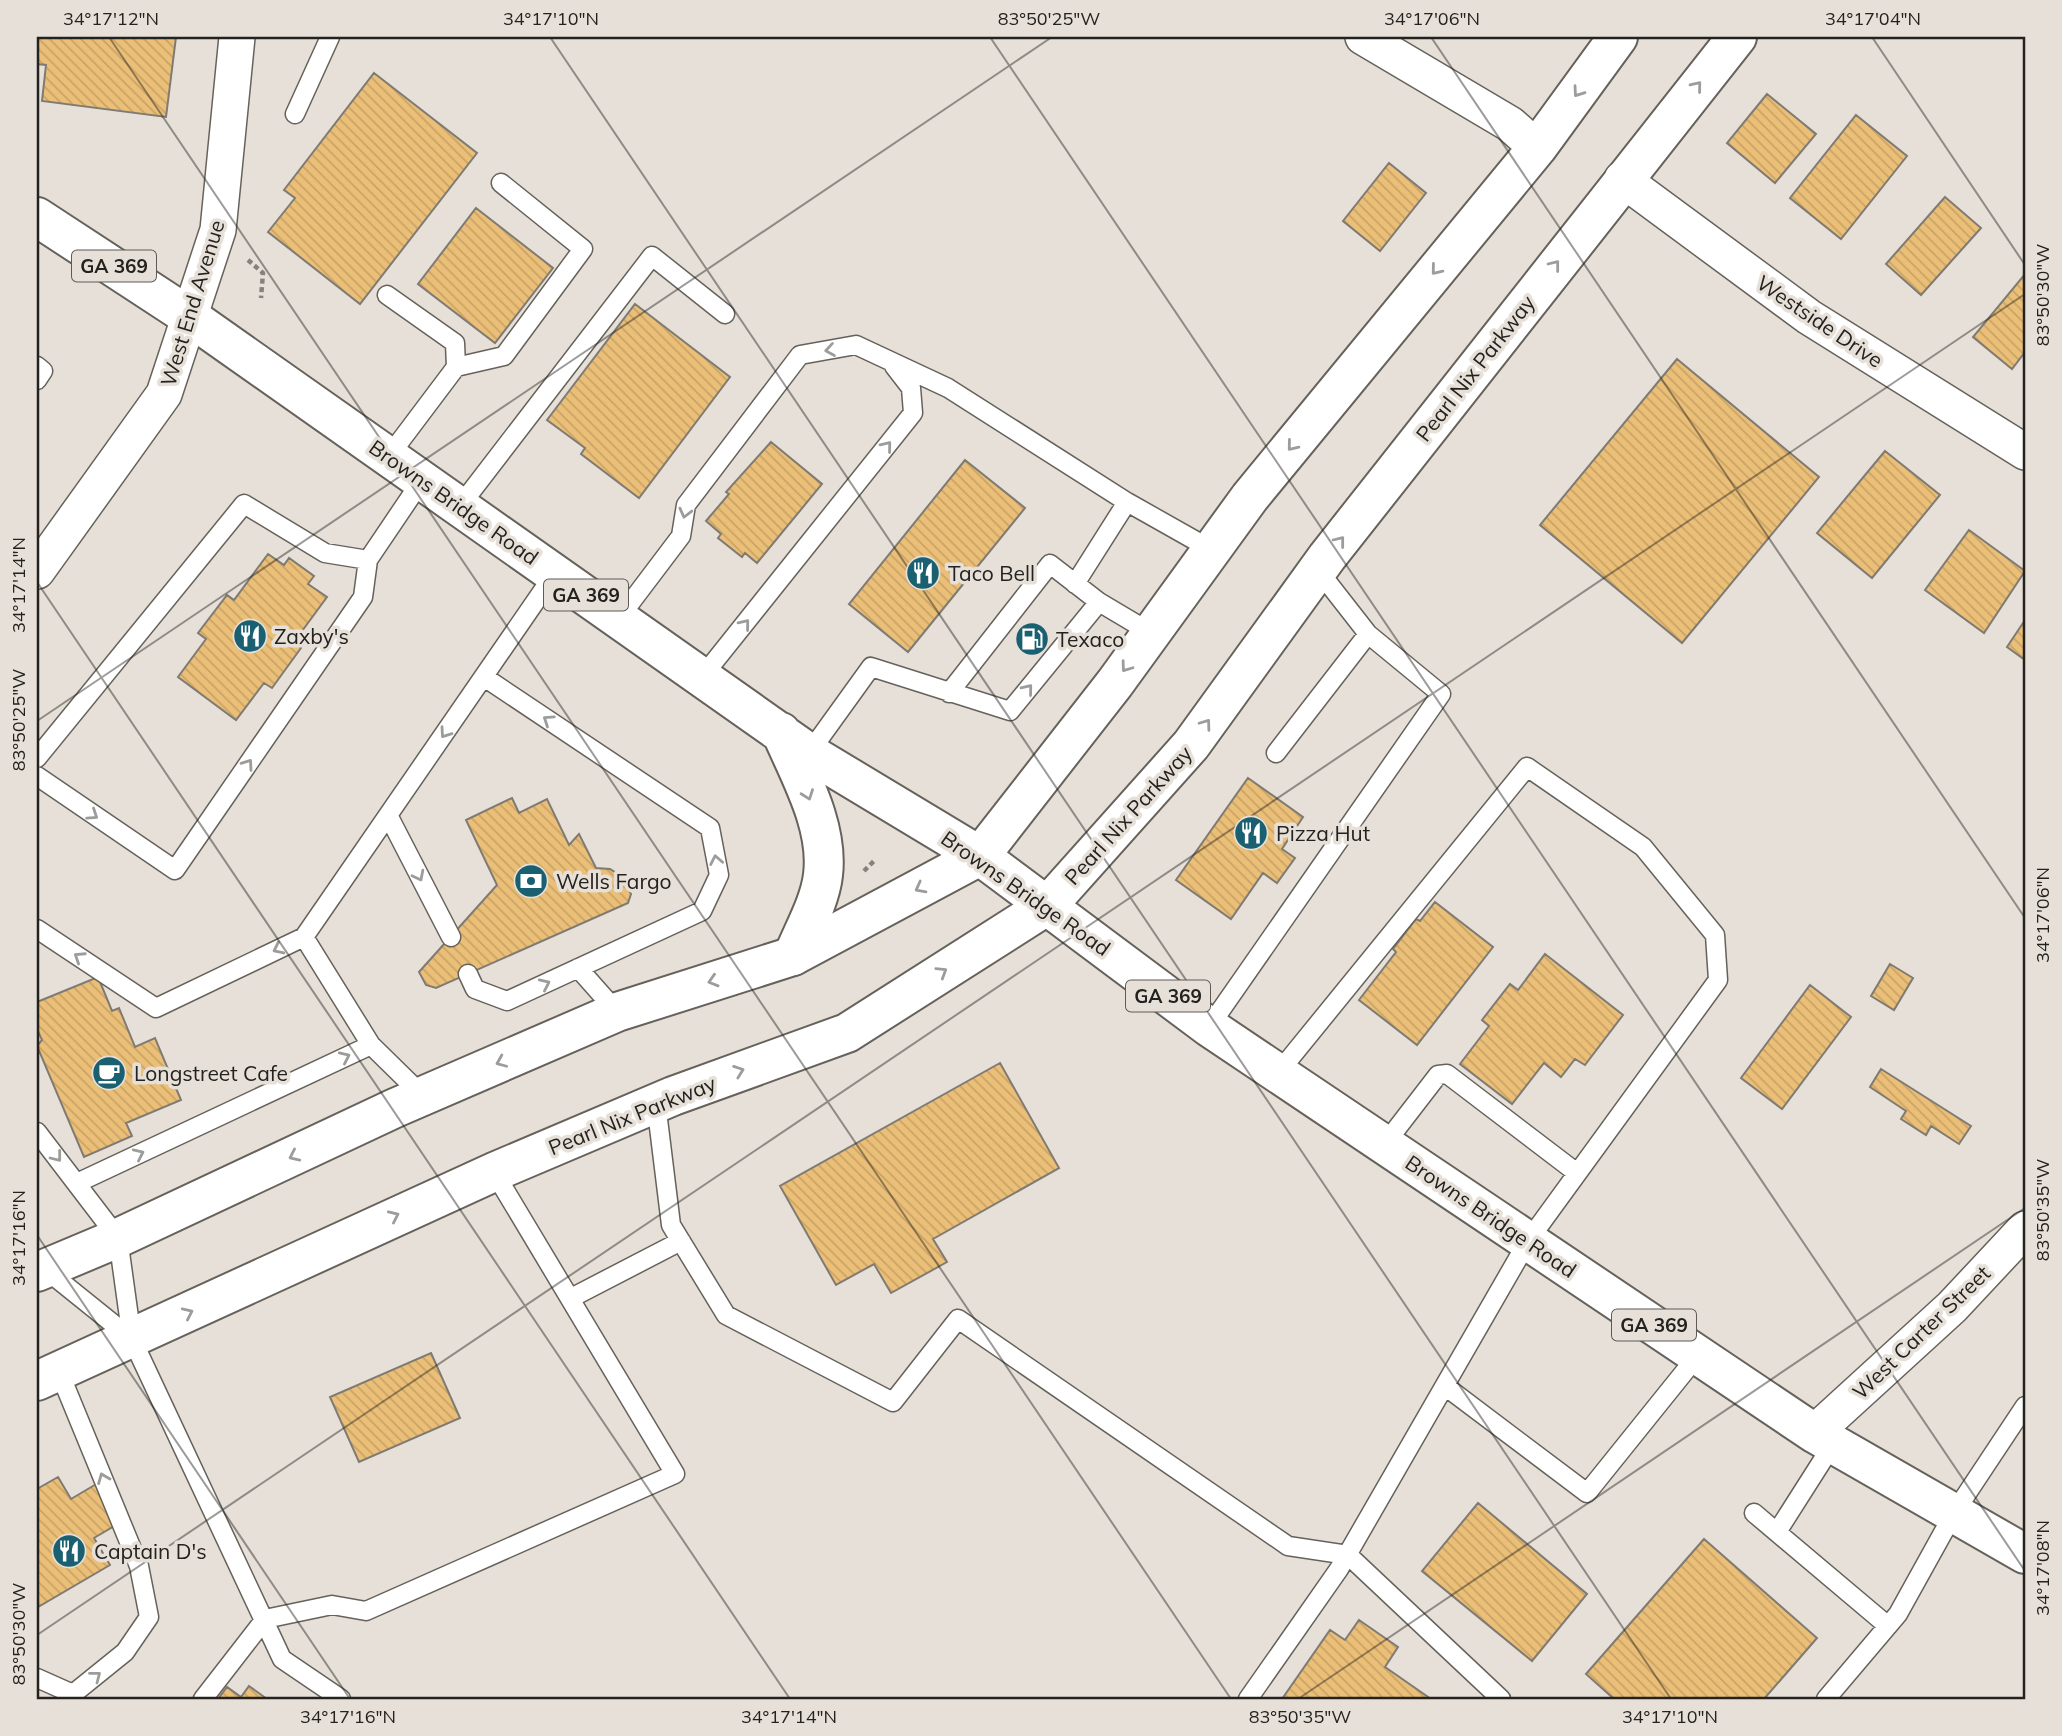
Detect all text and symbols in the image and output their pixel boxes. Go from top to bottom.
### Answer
text: 34°17'12"N [63,7,159,30]
text: 34°17'10"N [503,7,599,30]
text: 83°50'25"W [998,7,1100,30]
text: 34°17'06"N [1384,7,1480,30]
text: 34°17'04"N [1825,7,1921,30]
one-way arrow [1688,82,1701,94]
one-way arrow [1573,85,1586,98]
street label: West End Avenue [154,217,230,389]
text: 83°50'30"W [2031,244,2054,346]
road number: GA 369 [72,250,156,282]
one-way arrow [1547,260,1560,272]
one-way arrow [1432,263,1445,275]
street label: Westside Drive [1752,269,1888,373]
street label: Pearl Nix Parkway [1410,290,1540,446]
one-way arrow [824,342,836,357]
street label: Browns Bridge Road [364,434,544,570]
one-way arrow [1288,437,1300,450]
one-way arrow [878,442,891,454]
one-way arrow [679,507,693,519]
one-way arrow [1332,536,1345,548]
text: 34°17'14"N [7,537,30,633]
restaurant icon: Taco Bell [904,554,942,592]
place label: Taco Bell [948,560,1035,586]
road number: GA 369 [544,580,628,610]
restaurant icon: Zaxby's [231,617,269,655]
one-way arrow [736,619,749,632]
fuel station icon: Texaco [1013,620,1051,658]
place label: Zaxby's [274,623,349,649]
place label: Texaco [1056,626,1124,652]
one-way arrow [1122,659,1135,672]
text: 83°50'25"W [7,669,30,771]
one-way arrow [1020,684,1033,696]
one-way arrow [543,716,556,728]
one-way arrow [1198,719,1210,732]
one-way arrow [441,725,453,738]
street label: Pearl Nix Parkway [1059,740,1197,890]
one-way arrow [240,759,252,772]
one-way arrow [799,788,813,800]
one-way arrow [85,806,98,819]
restaurant icon: Pizza Hut [1232,814,1270,852]
place label: Pizza Hut [1276,820,1370,846]
street label: Browns Bridge Road [936,825,1116,961]
one-way arrow [709,854,724,866]
bank icon: Wells Fargo [512,862,550,900]
text: 34°17'06"N [2031,867,2054,963]
one-way arrow [411,868,425,881]
place label: Wells Fargo [556,868,672,894]
one-way arrow [915,880,927,893]
one-way arrow [273,941,285,955]
one-way arrow [74,953,87,966]
one-way arrow [935,967,948,980]
one-way arrow [708,972,720,987]
one-way arrow [538,978,550,992]
road number: GA 369 [1126,980,1210,1012]
one-way arrow [338,1051,350,1065]
cafe icon: Longstreet Cafe [90,1054,128,1092]
one-way arrow [496,1054,509,1068]
place label: Longstreet Cafe [134,1060,288,1086]
one-way arrow [733,1066,745,1080]
street label: Pearl Nix Parkway [544,1070,720,1160]
one-way arrow [289,1147,301,1161]
one-way arrow [132,1148,144,1162]
one-way arrow [49,1149,61,1162]
street label: Browns Bridge Road [1401,1149,1581,1283]
text: 83°50'35"W [2031,1159,2054,1261]
text: 34°17'16"N [7,1190,30,1286]
one-way arrow [387,1211,399,1225]
street label: West Carter Street [1847,1260,1995,1404]
one-way arrow [181,1307,193,1321]
road number: GA 369 [1612,1310,1696,1340]
one-way arrow [97,1472,111,1484]
text: 34°17'08"N [2031,1520,2054,1616]
restaurant icon: Captain D's [50,1532,88,1570]
place label: Captain D's [94,1538,207,1564]
text: 83°50'30"W [7,1583,30,1685]
one-way arrow [88,1671,100,1684]
text: 34°17'16"N [300,1705,396,1728]
text: 34°17'14"N [741,1705,837,1728]
text: 83°50'35"W [1249,1705,1351,1728]
text: 34°17'10"N [1622,1705,1718,1728]

